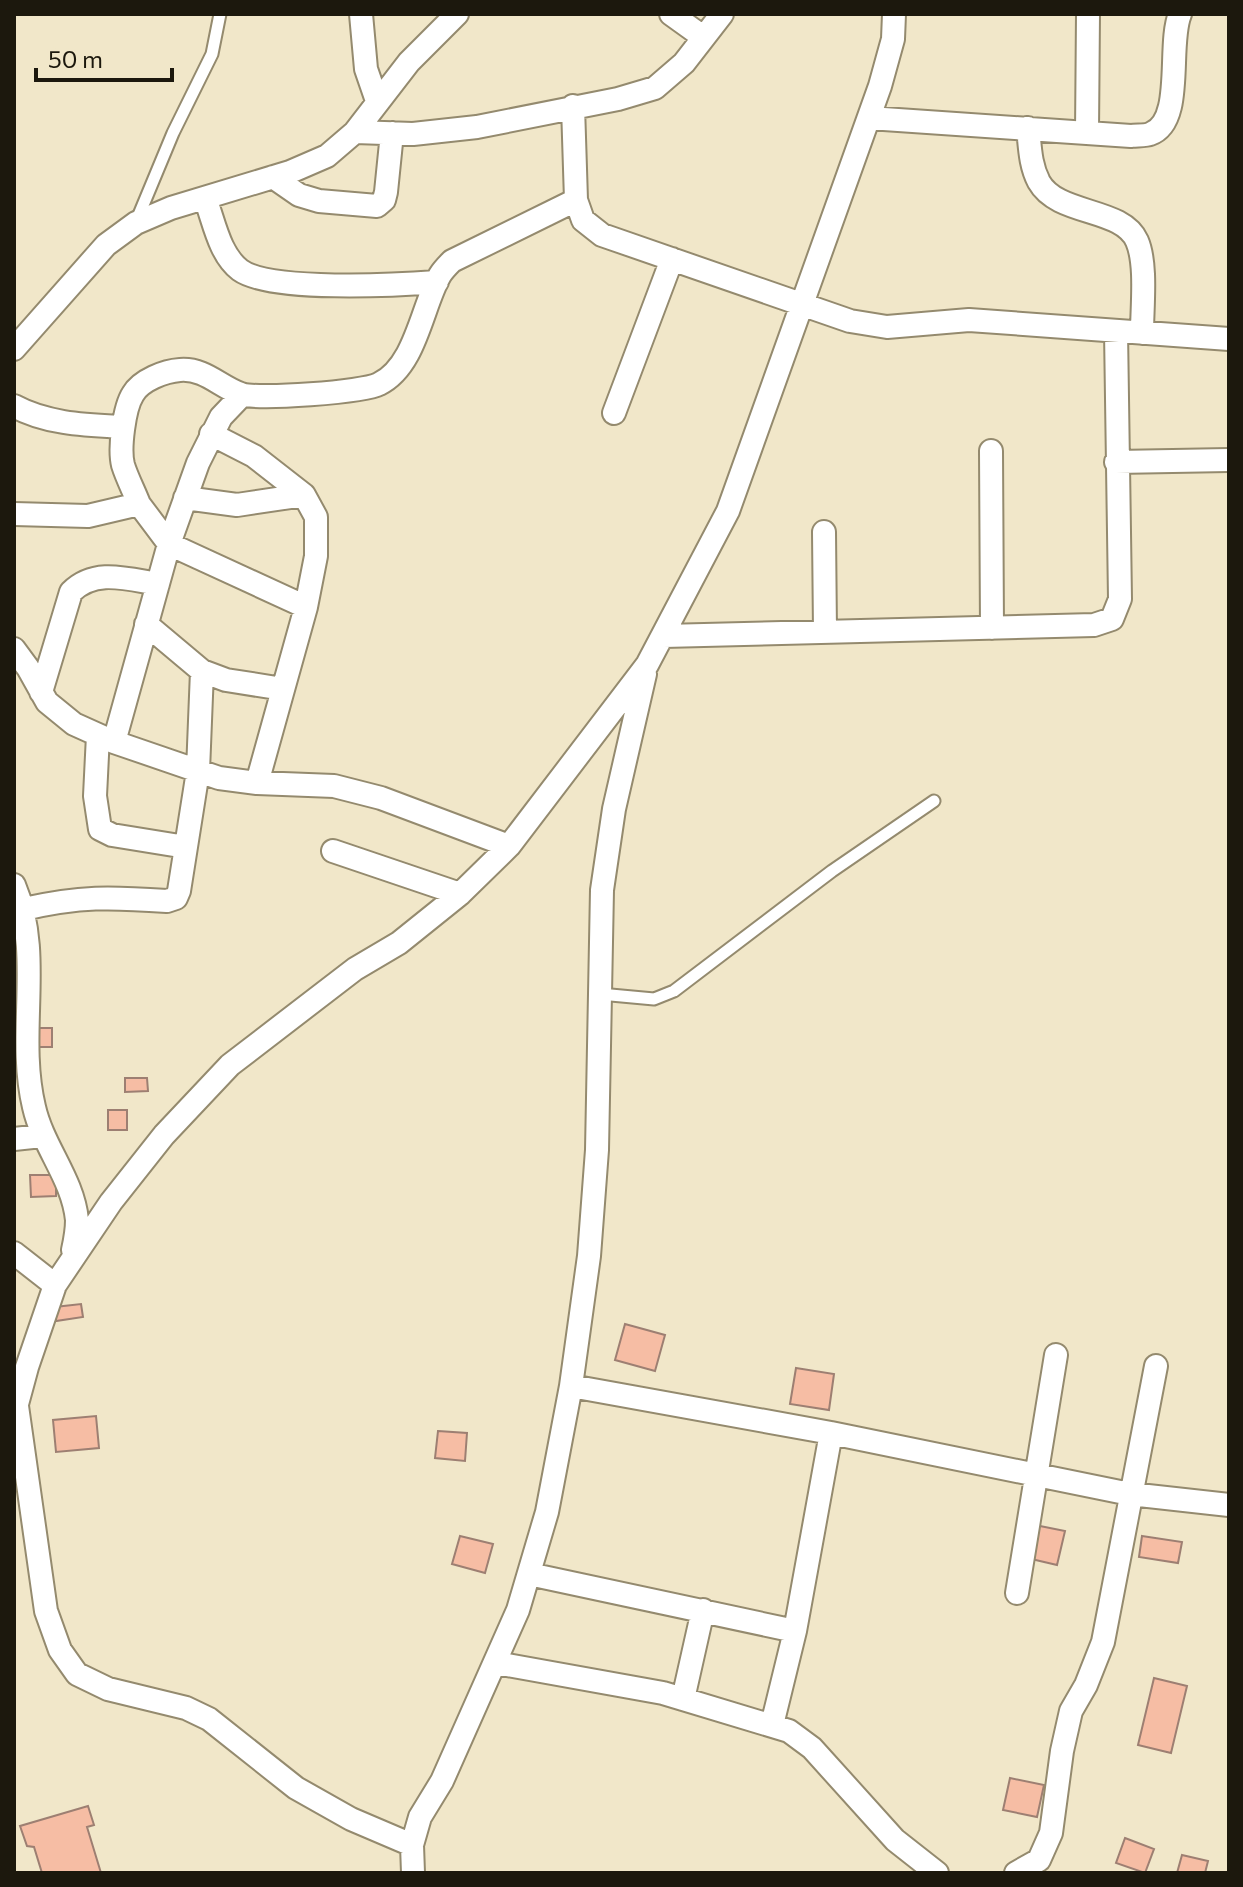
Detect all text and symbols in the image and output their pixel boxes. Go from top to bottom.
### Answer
scale bar [36,32,172,82]
text: 50 m [48,44,103,73]

